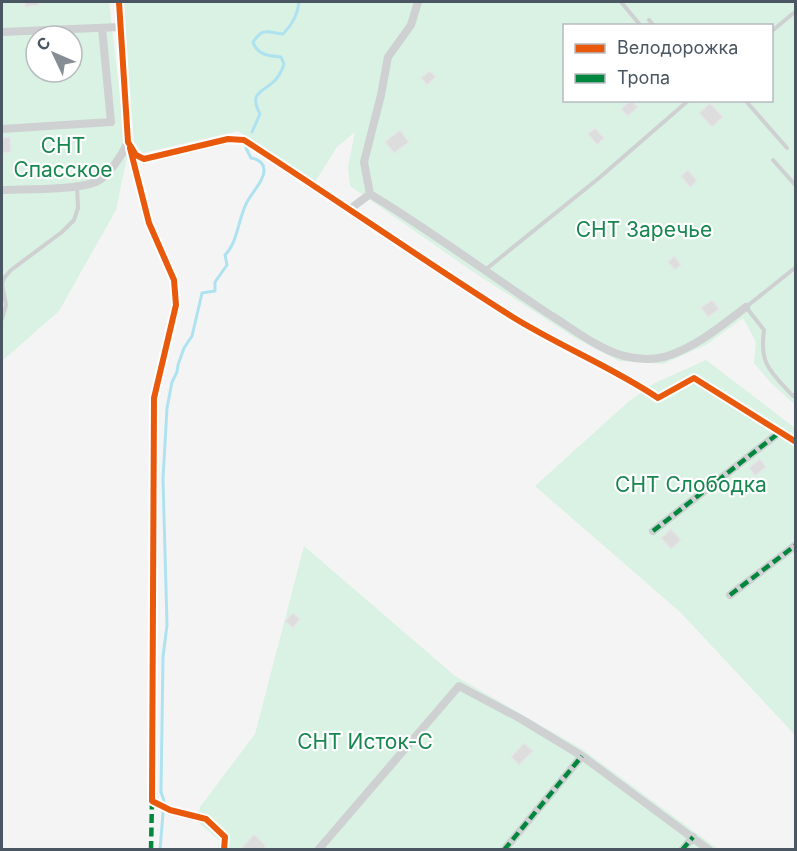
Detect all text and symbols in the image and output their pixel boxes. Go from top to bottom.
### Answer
north arrow [24,24,84,84]
legend [563,24,773,102]
text: С [32,32,55,55]
text: Велодорожка [617,37,738,58]
text: Тропа [617,67,670,88]
park label: СНТ Спасское [13,133,113,182]
park label: СНТ Заречье [576,217,712,242]
park label: СНТ Слободка [615,472,767,497]
park label: СНТ Исток-С [297,729,433,754]

